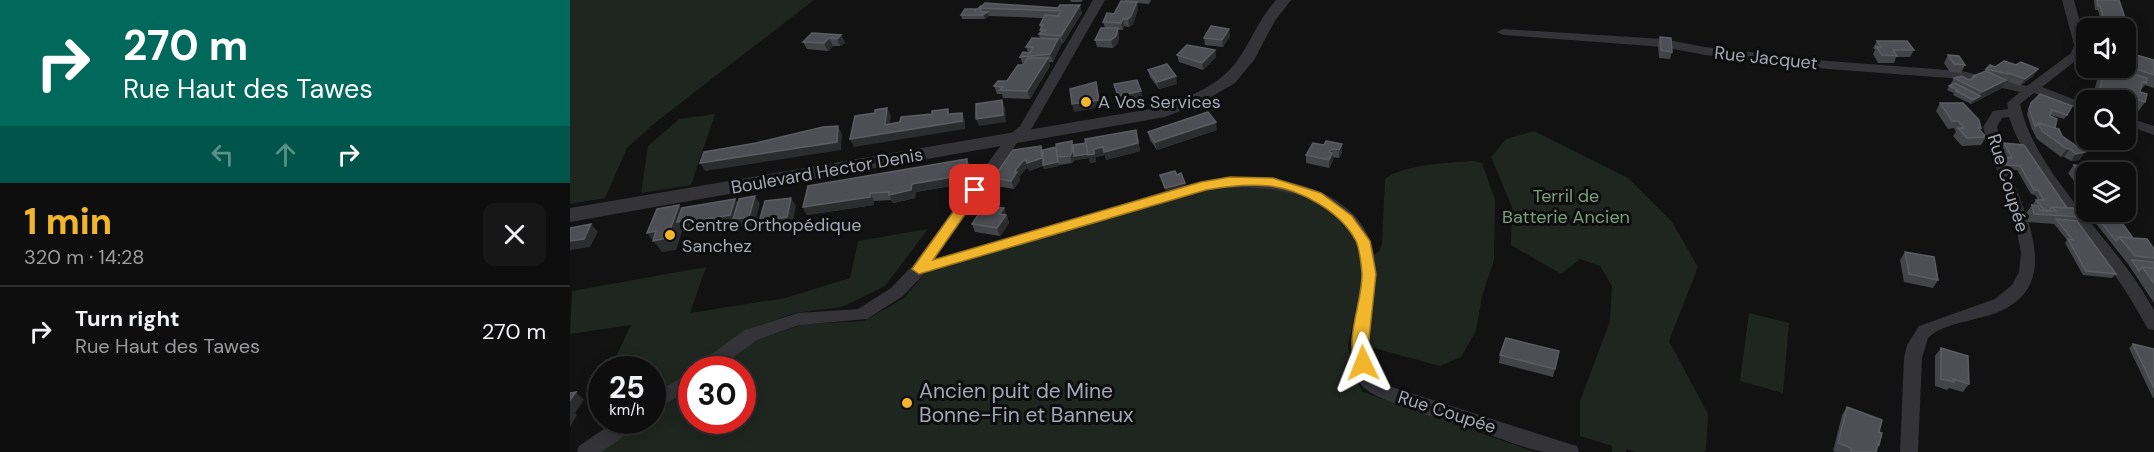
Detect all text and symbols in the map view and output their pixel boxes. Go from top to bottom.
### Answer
text: 270 m [123,18,248,73]
map controls [2076,18,2136,222]
button: sound [2076,18,2136,78]
icon: right [24,24,102,102]
street label: Rue Jacquet [1713,41,1819,75]
text: Rue Haut des Tawes [123,71,373,106]
place label: A Vos Services [1098,90,1221,114]
button: search [2076,90,2136,150]
marker: A Vos Services [1079,95,1093,109]
street label: Rue Coupée [1982,131,2034,235]
icon: left [206,138,239,171]
icon: ahead [269,138,302,171]
icon: right [332,138,365,171]
street label: Boulevard Hector Denis [729,142,925,200]
button: layers [2076,162,2136,222]
pin [949,164,1000,215]
icon: arrive [958,173,991,206]
park label: Terril de Batterie Ancien [1502,184,1630,229]
text: 1 min [24,198,112,245]
button: close [483,203,546,266]
place label: Centre Orthopédique Sanchez [682,213,861,258]
marker: Centre Orthopédique Sanchez [663,228,677,242]
text: 320 m · 14:28 [24,244,144,270]
text: Turn right [75,304,180,333]
icon: right [24,315,57,348]
text: 270 m [482,317,546,346]
position arrow [1331,331,1395,395]
text: Rue Haut des Tawes [75,333,260,359]
speed limit sign: 30 [678,356,756,434]
text: 25 [609,368,645,407]
place label: Ancien puit de Mine Bonne-Fin et Banneux [919,377,1133,429]
street label: Rue Coupée [1395,385,1499,439]
marker: Ancien puit de Mine Bonne-Fin et Banneux [900,396,914,410]
text: km/h [609,400,645,420]

